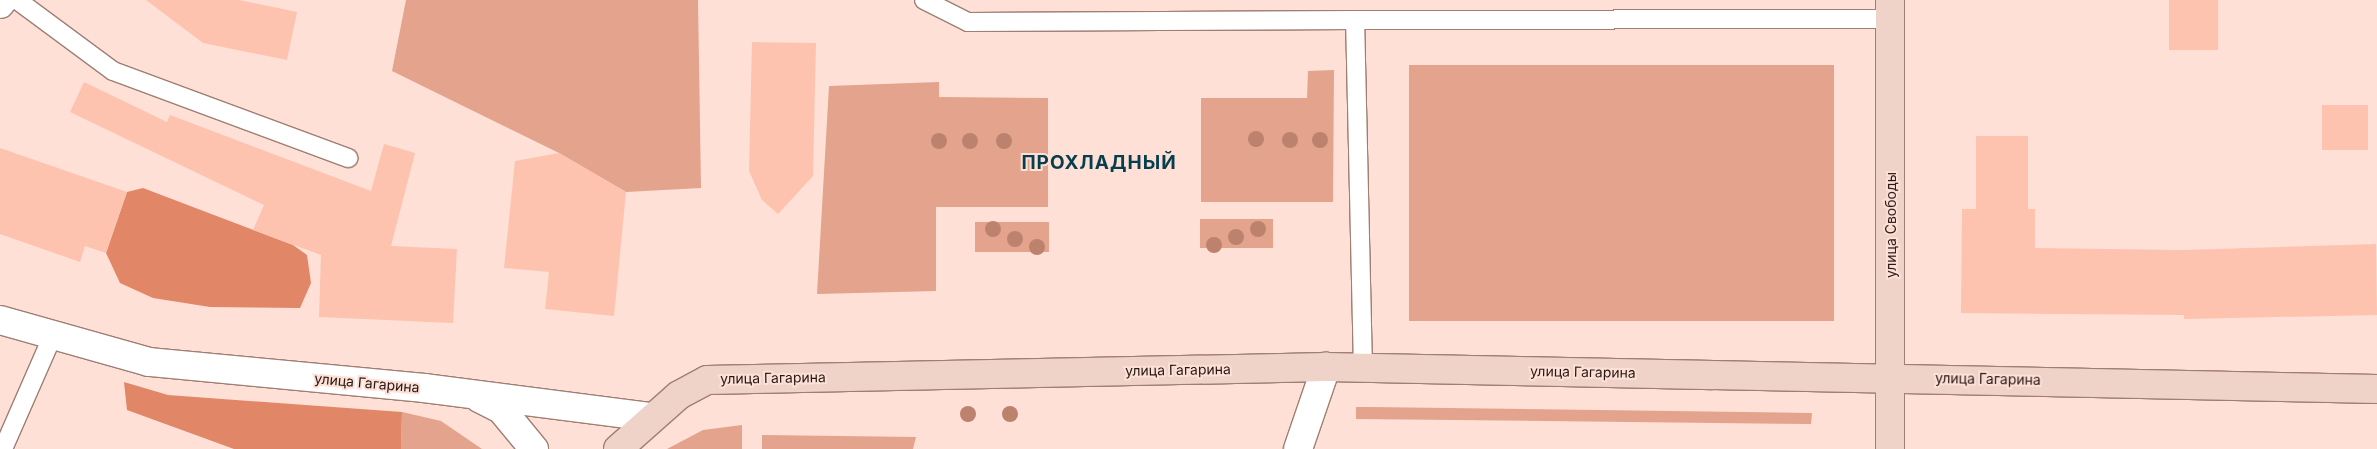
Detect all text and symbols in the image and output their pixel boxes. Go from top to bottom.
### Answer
district label: ПРОХЛАДНЫЙ [1020,152,1178,174]
street label: улица Свободы [1883,172,1899,278]
street label: улица Гагарина [1125,361,1231,379]
street label: улица Гагарина [1530,363,1636,381]
street label: улица Гагарина [720,369,826,387]
street label: улица Гагарина [314,370,420,396]
street label: улица Гагарина [1935,370,2041,388]

